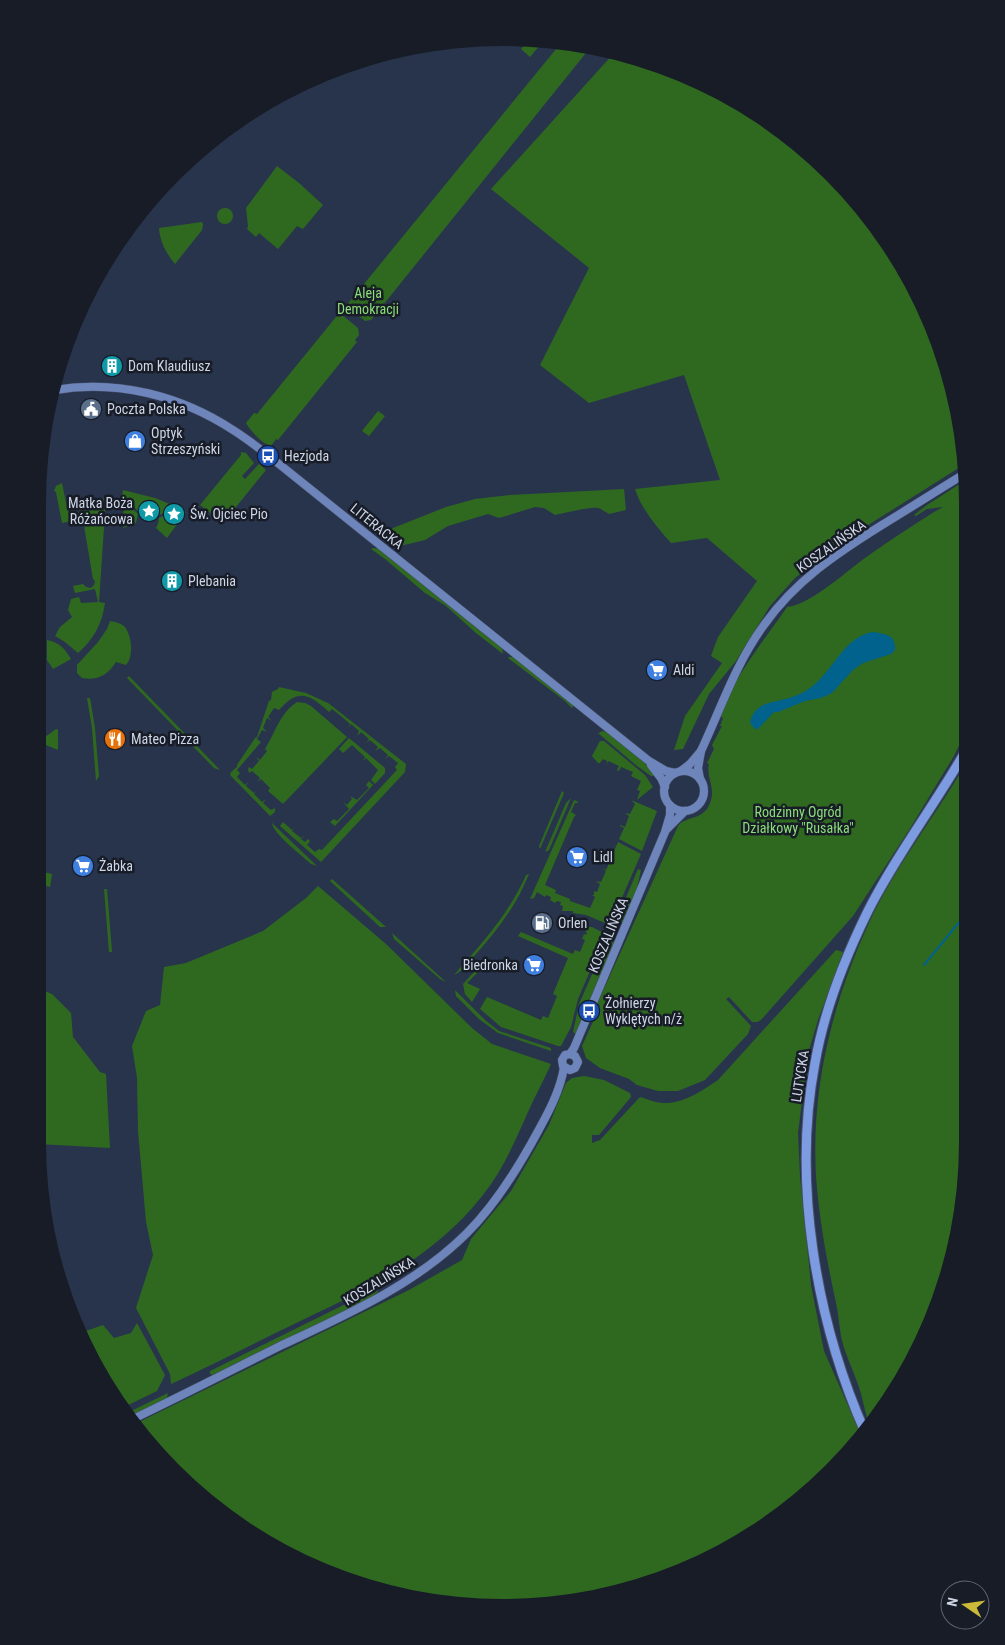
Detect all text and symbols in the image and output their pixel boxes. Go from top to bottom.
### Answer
park label: Aleja Demokracji [337,285,399,317]
building icon: Dom Klaudiusz [100,354,124,378]
place label: Dom Klaudiusz [128,358,211,374]
public building icon: Poczta Polska [79,397,103,421]
place label: Poczta Polska [107,401,186,417]
place label: Optyk Strzeszyński [151,425,220,457]
shop icon: Optyk Strzeszyński [123,429,147,453]
bus stop icon: Hezjoda [256,444,280,468]
place label: Hezjoda [284,448,329,464]
place label: Matka Boża Różańcowa [68,495,133,527]
place icon: Matka Boża Różańcowa [137,499,161,523]
street label: LITERACKA [347,500,407,552]
place icon: Św. Ojciec Pio [162,502,186,526]
place label: Św. Ojciec Pio [190,505,268,522]
street label: KOSZALIŃSKA [793,516,869,576]
building icon: Plebania [160,569,184,593]
place label: Plebania [188,573,236,589]
supermarket icon: Aldi [645,658,669,682]
place label: Aldi [673,662,694,678]
restaurant icon: Mateo Pizza [103,727,127,751]
place label: Mateo Pizza [131,731,199,747]
park label: Rodzinny Ogród Działkowy "Rusałka" [742,804,854,836]
supermarket icon: Lidl [565,845,589,869]
place label: Lidl [593,849,613,865]
supermarket icon: Żabka [71,854,95,878]
place label: Żabka [99,858,133,874]
street label: KOSZALIŃSKA [584,894,631,975]
fuel station icon: Orlen [530,911,554,935]
place label: Orlen [558,915,587,931]
supermarket icon: Biedronka [522,953,546,977]
place label: Biedronka [463,957,518,973]
place label: Żołnierzy Wyklętych n/ż [605,995,682,1027]
bus stop icon: Żołnierzy Wyklętych n/ż [577,999,601,1023]
street label: LUTYCKA [788,1049,812,1103]
street label: KOSZALIŃSKA [340,1253,418,1309]
north arrow [940,1580,990,1630]
text: N [944,1596,961,1608]

